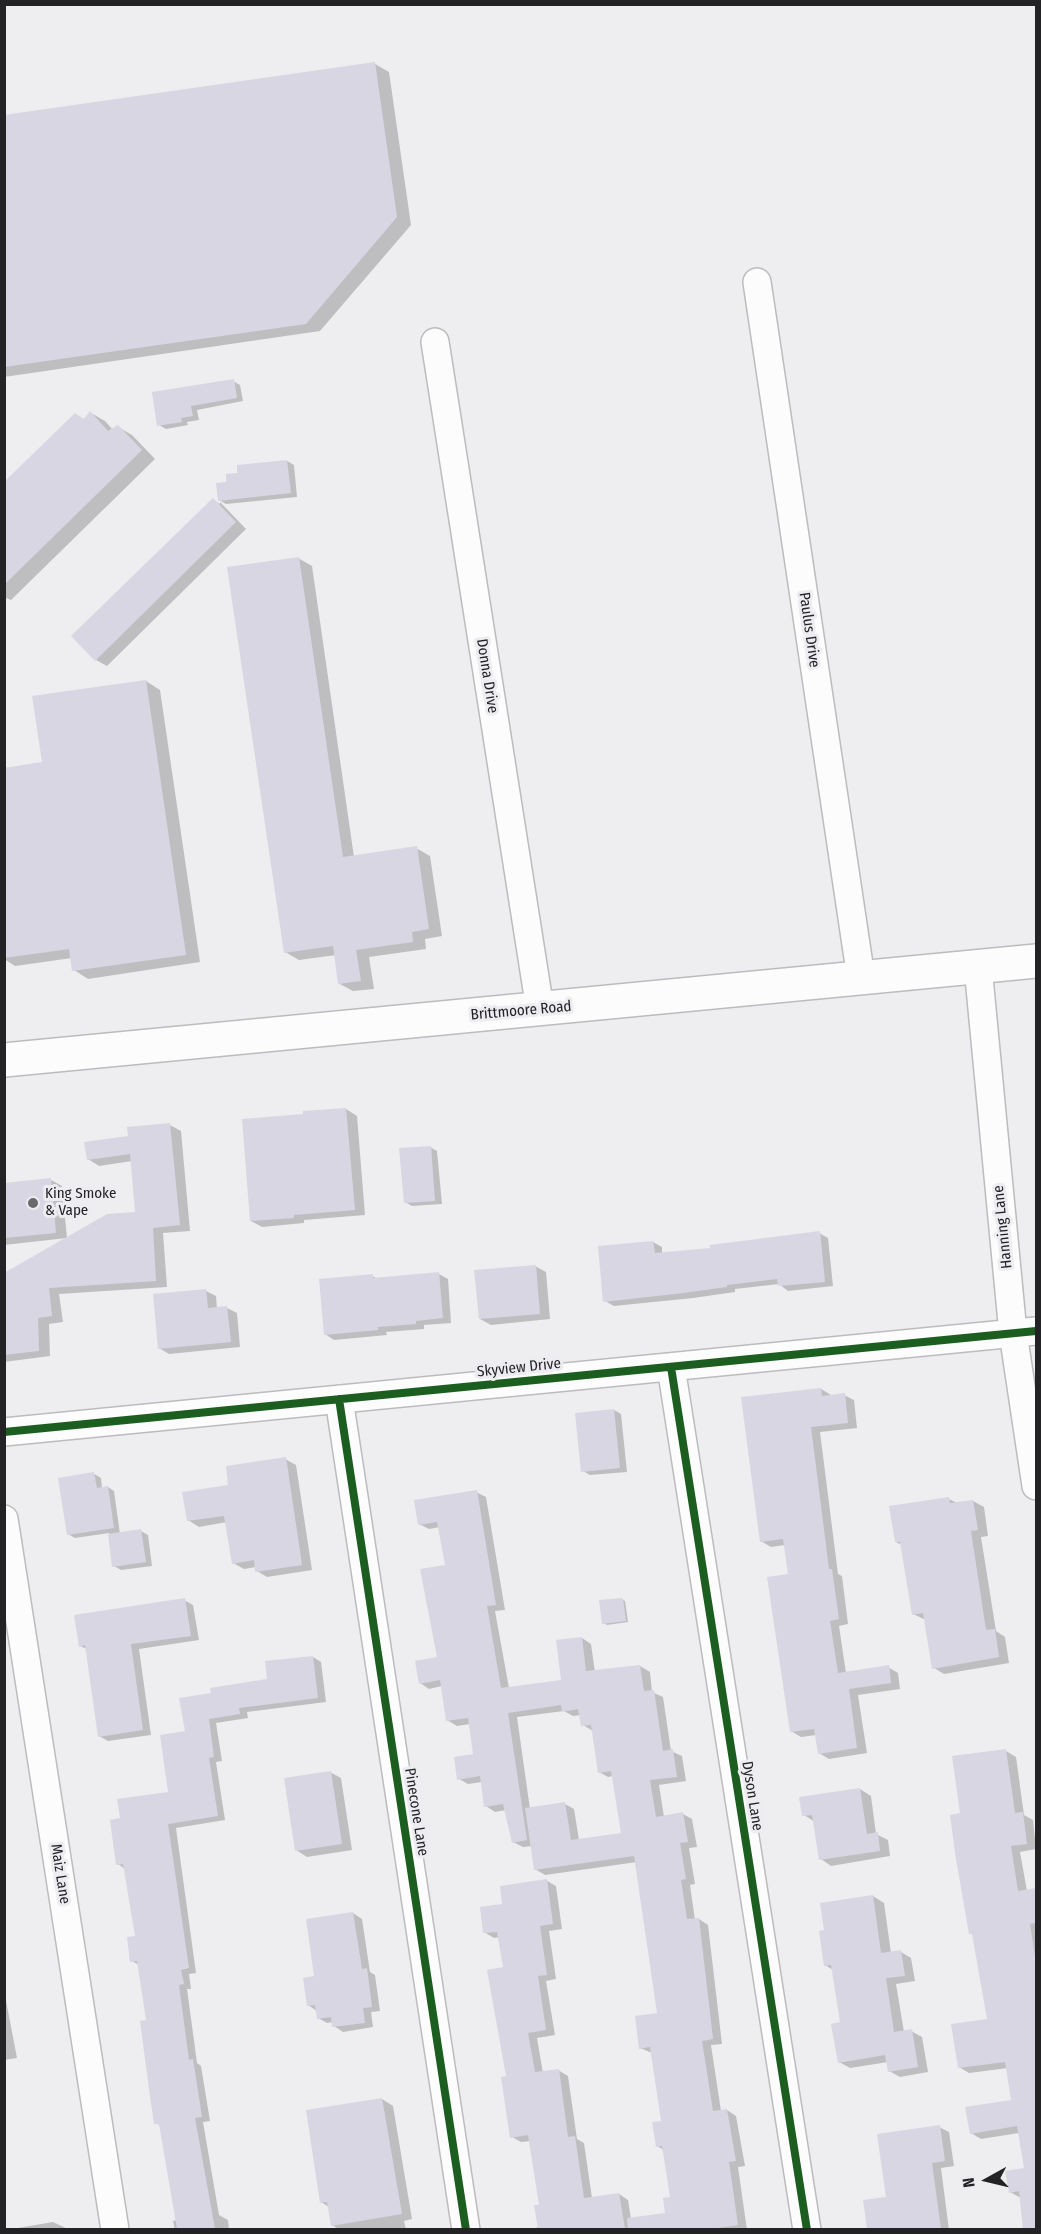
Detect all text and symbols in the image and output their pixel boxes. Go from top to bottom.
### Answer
street label: Paulus Drive [795,591,823,669]
street label: Donna Drive [472,638,502,714]
street label: Brittmoore Road [470,998,572,1024]
street label: Hanning Lane [990,1184,1016,1270]
place label: King Smoke & Vape [45,1185,116,1220]
marker: King Smoke & Vape [26,1196,40,1210]
street label: Skyview Drive [476,1355,562,1381]
street label: Dyson Lane [738,1760,766,1832]
street label: Pinecone Lane [400,1767,432,1857]
street label: Maiz Lane [46,1843,74,1905]
north arrow [957,2150,1017,2210]
text: N [959,2177,979,2189]

